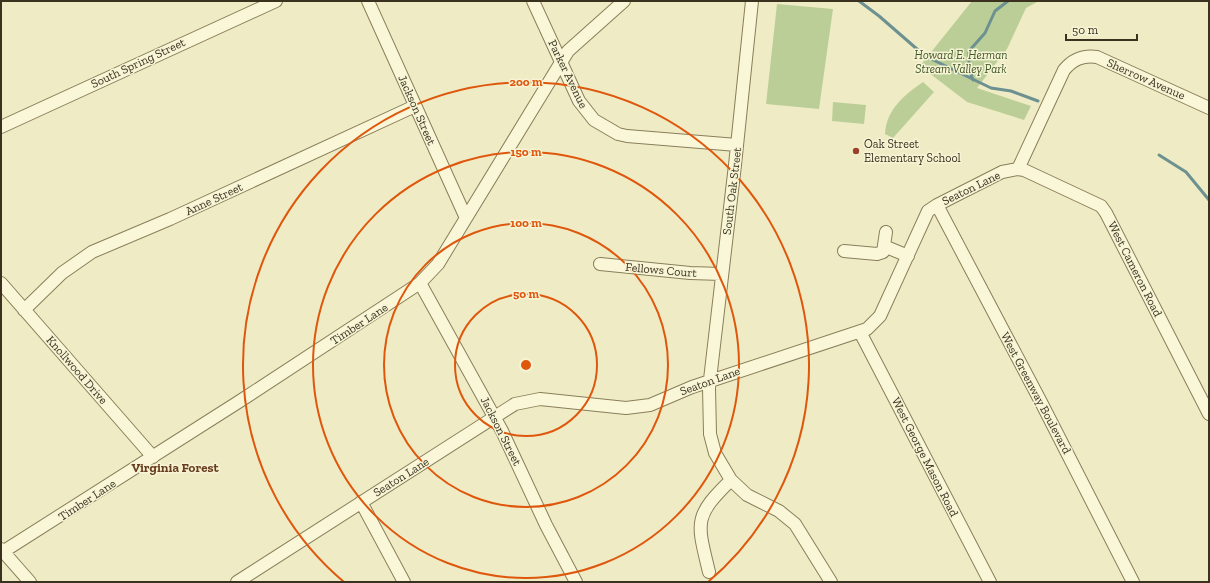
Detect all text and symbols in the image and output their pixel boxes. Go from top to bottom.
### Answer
scale bar [1066,16,1137,42]
text: 50 m [1072,23,1099,37]
street label: South Spring Street [89,35,188,91]
street label: Parker Avenue [545,37,591,111]
park label: Howard E. Herman Stream Valley Park [914,48,1008,76]
street label: Sherrow Avenue [1105,55,1188,103]
street label: Jackson Street [395,73,439,148]
text: 200 m [509,75,543,89]
place label: Oak Street Elementary School [864,137,961,165]
text: 150 m [511,145,542,159]
street label: South Oak Street [720,146,744,236]
marker: Oak Street Elementary School [851,146,861,156]
street label: Seaton Lane [940,168,1003,208]
street label: Anne Street [183,179,245,218]
text: 100 m [510,216,542,230]
street label: West Cameron Road [1105,219,1165,319]
street label: Fellows Court [625,260,698,280]
text: 50 m [513,287,539,301]
street label: Timber Lane [328,300,391,348]
street label: West Greenway Boulevard [998,330,1074,457]
street label: Knollwood Drive [44,333,111,407]
centre of rings [519,358,533,372]
street label: Seaton Lane [678,364,742,398]
street label: Jackson Street [478,394,525,468]
street label: West George Mason Road [889,395,961,519]
street label: Seaton Lane [371,454,432,500]
district label: Virginia Forest [131,460,219,475]
street label: Timber Lane [56,476,119,524]

